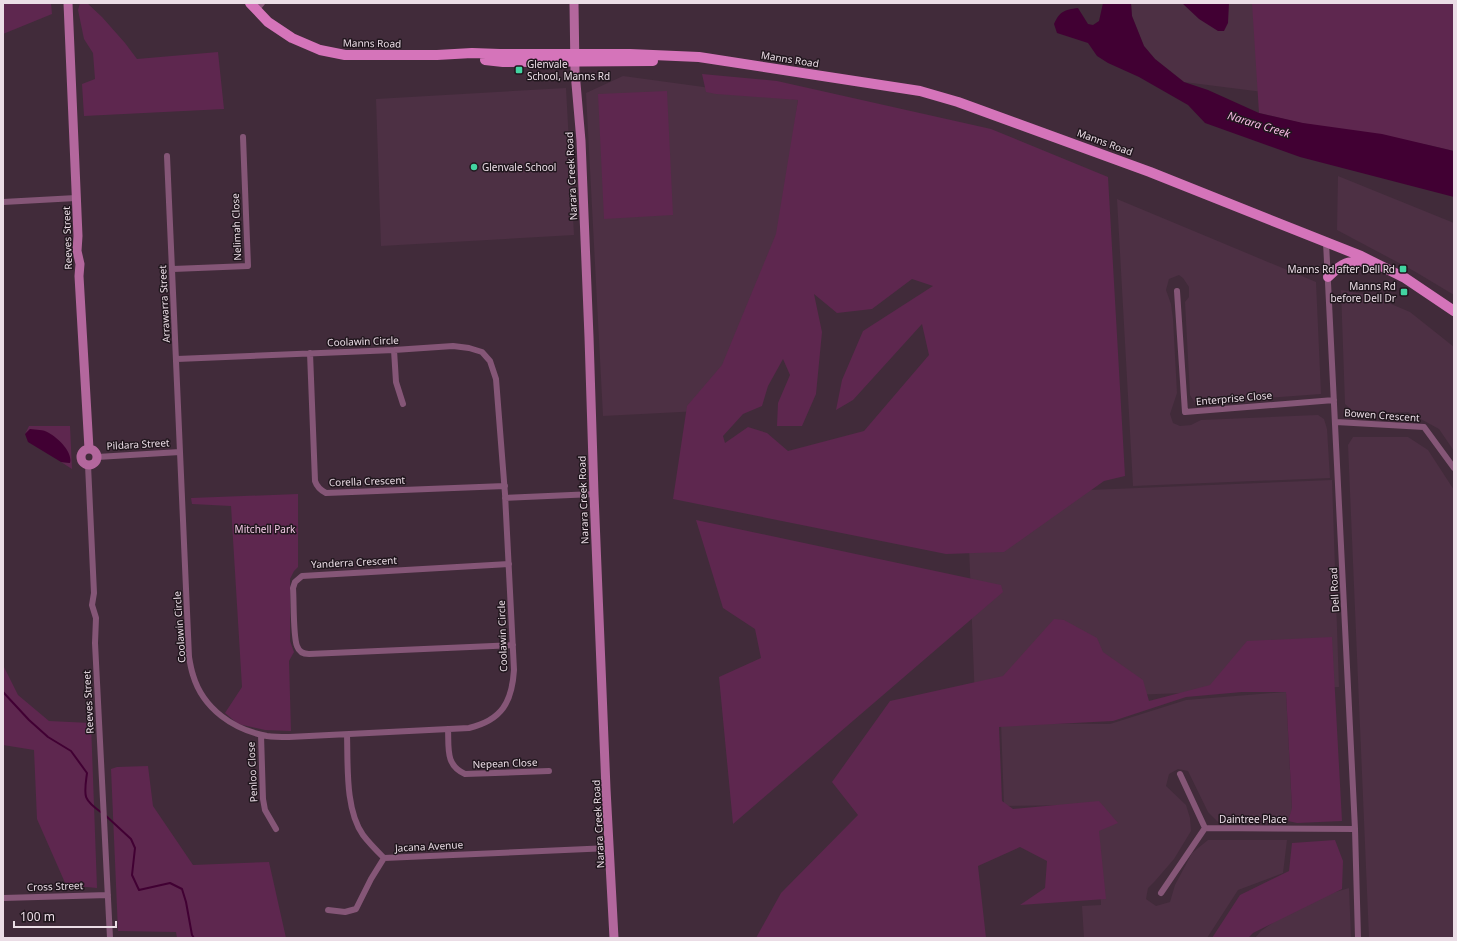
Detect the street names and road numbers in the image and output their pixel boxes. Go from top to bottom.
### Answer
street label: Manns Road [343,35,401,51]
street label: Manns Road [760,48,820,70]
street label: Manns Road [1075,125,1135,159]
street label: Narara Creek Road [562,131,580,221]
street label: Nelimah Close [228,193,244,261]
street label: Reeves Street [59,206,75,270]
street label: Arrawarra Street [155,264,173,343]
street label: Coolawin Circle [327,333,399,349]
street label: Enterprise Close [1195,388,1273,408]
street label: Bowen Crescent [1344,405,1421,425]
street label: Pildara Street [106,435,170,453]
street label: Narara Creek Road [574,456,592,544]
street label: Corella Crescent [329,473,406,489]
street label: Yanderra Crescent [311,553,398,571]
street label: Dell Road [1326,567,1342,613]
street label: Coolawin Circle [169,590,188,663]
street label: Coolawin Circle [494,600,510,672]
street label: Reeves Street [79,670,97,734]
street label: Penloo Close [243,741,261,803]
street label: Nepean Close [472,755,538,771]
street label: Narara Creek Road [589,779,607,869]
street label: Daintree Place [1219,812,1287,826]
street label: Jacana Avenue [394,837,464,855]
street label: Cross Street [27,878,84,894]

